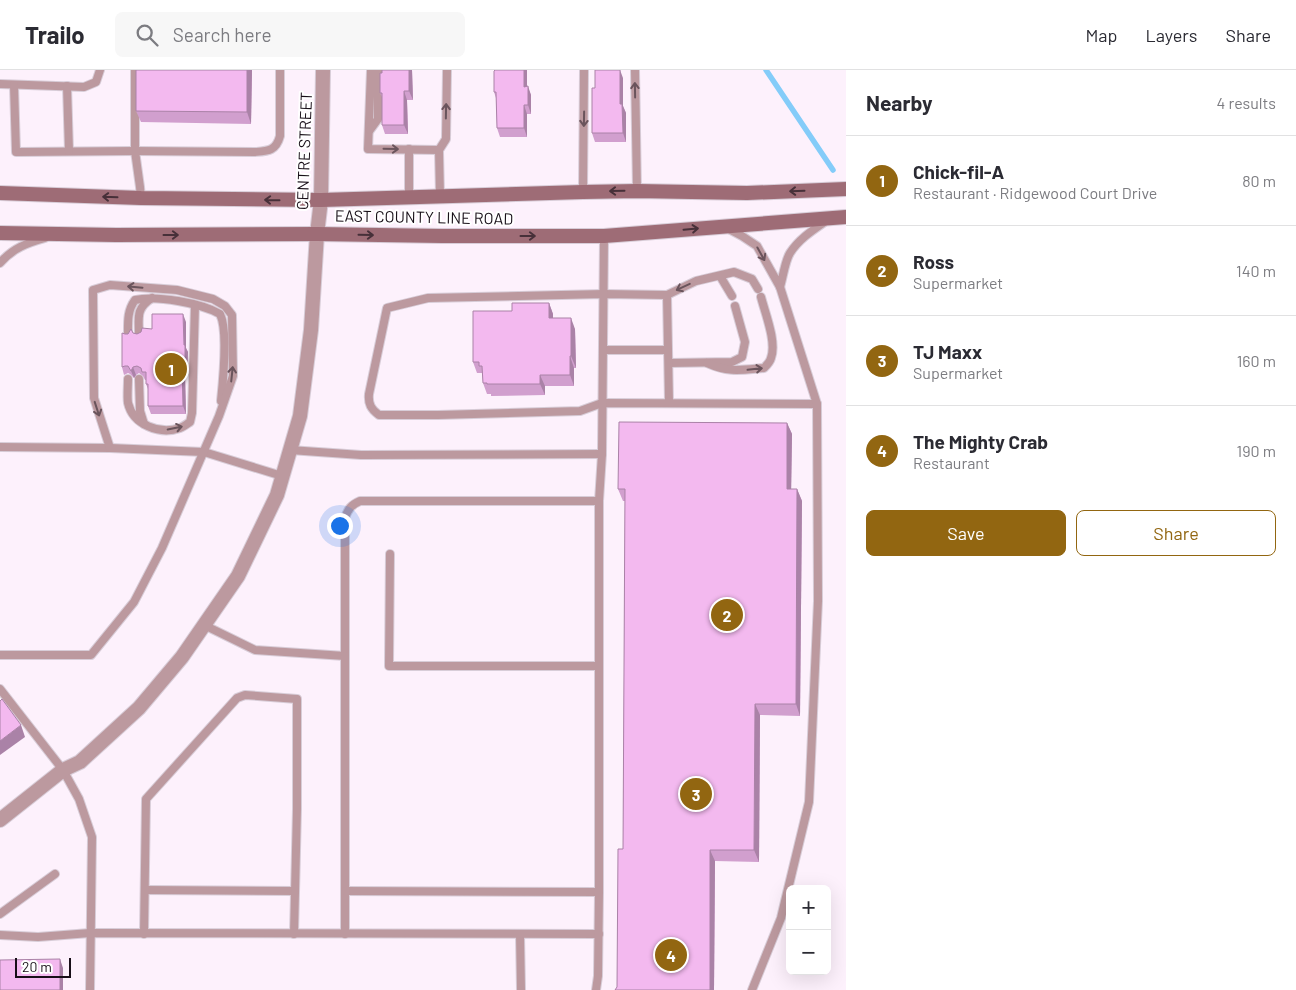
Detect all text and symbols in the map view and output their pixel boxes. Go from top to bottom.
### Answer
search box [115,12,465,57]
text: Trailo [25,20,85,49]
icon: search [133,21,161,49]
text: Search here [173,23,272,46]
text: Map [1085,24,1117,46]
text: Layers [1145,24,1198,46]
text: Share [1226,24,1271,46]
one-way arrow [631,82,640,98]
text: Nearby [866,90,932,115]
street label: CENTRE STREET [292,92,315,210]
text: 4 results [1216,93,1276,112]
one-way arrow [442,103,451,119]
one-way arrow [579,110,588,126]
one-way arrow [382,144,399,154]
text: Chick-fil-A [913,160,1004,183]
text: 1 [879,171,885,190]
text: 80 m [1242,171,1276,190]
text: Restaurant · Ridgewood Court Drive [913,183,1157,202]
one-way arrow [610,186,626,196]
one-way arrow [790,187,806,196]
one-way arrow [102,193,118,202]
one-way arrow [265,195,281,205]
street label: EAST COUNTY LINE ROAD [335,205,513,228]
one-way arrow [682,224,698,234]
one-way arrow [162,230,179,240]
one-way arrow [358,230,374,239]
one-way arrow [520,231,536,241]
one-way arrow [757,247,767,261]
text: Ross [913,250,954,273]
text: 2 [878,261,886,280]
text: 140 m [1236,261,1276,280]
text: Supermarket [913,273,1003,292]
one-way arrow [128,282,144,292]
one-way arrow [676,283,691,292]
text: TJ Maxx [913,340,982,363]
pin: 1 [155,350,187,388]
text: 3 [878,351,886,370]
text: 160 m [1237,351,1276,370]
text: Supermarket [913,363,1003,382]
one-way arrow [746,364,762,374]
one-way arrow [227,366,236,382]
one-way arrow [93,401,103,417]
one-way arrow [167,423,183,432]
text: The Mighty Crab [913,430,1048,453]
text: 4 [877,441,887,460]
text: 190 m [1237,441,1276,460]
text: Restaurant [913,453,990,472]
button: Save [866,510,1066,556]
button: Share [1076,510,1276,556]
your location [327,513,353,539]
pin: 2 [711,596,743,634]
pin: 3 [680,775,712,813]
map controls [786,885,831,975]
button: + [786,885,831,930]
button: − [786,930,831,975]
pin: 4 [655,936,687,974]
scale bar [15,955,71,978]
text: 20 m [22,958,52,975]

